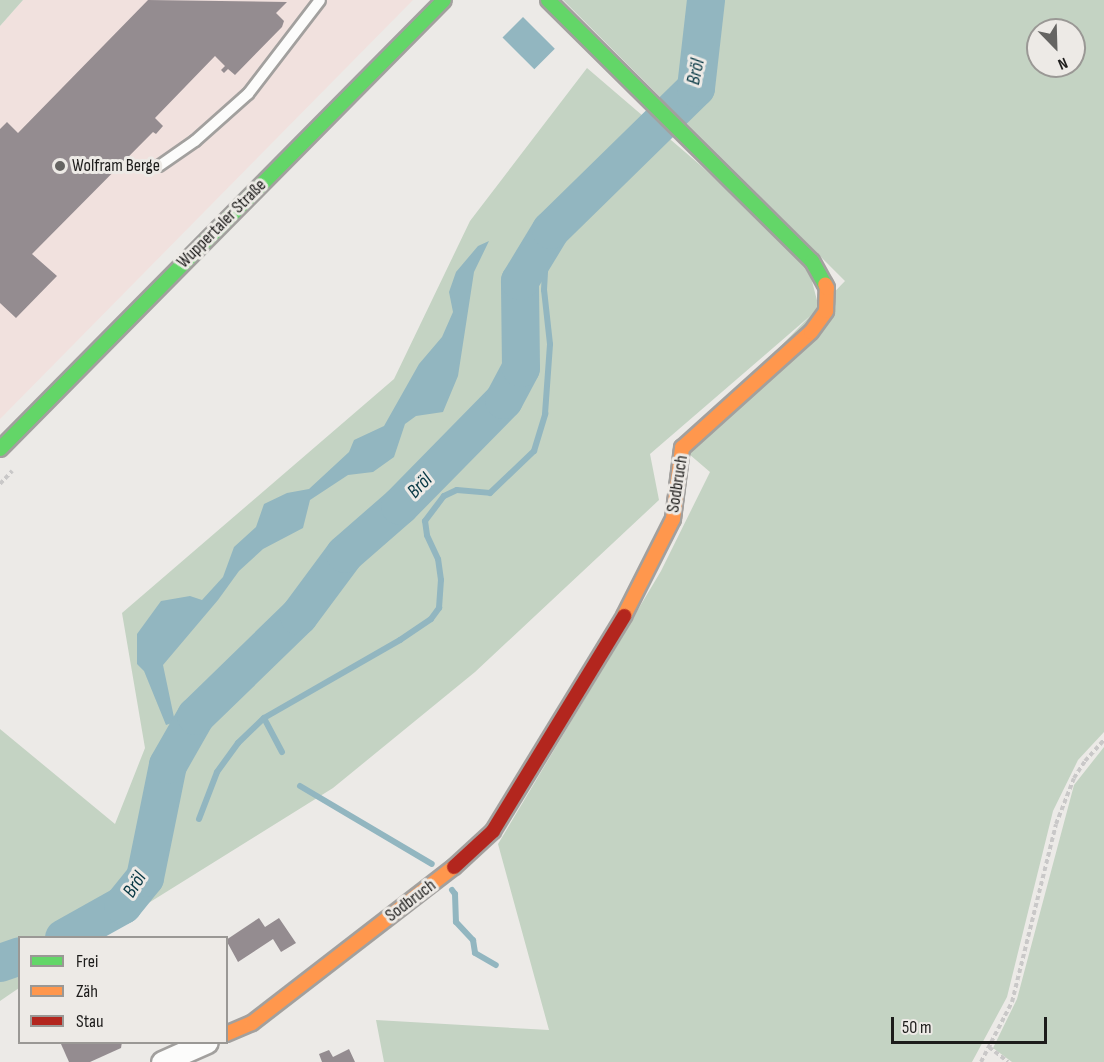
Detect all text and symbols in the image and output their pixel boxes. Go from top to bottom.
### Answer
north arrow [1026,18,1086,78]
text: N [1055,53,1070,74]
water label: Bröl [682,57,710,87]
place label: Wolfram Berge [72,155,160,177]
marker: Wolfram Berge [53,159,67,173]
street label: Wuppertaler Straße [173,175,271,273]
street label: Sodbruch [663,454,693,514]
water label: Bröl [402,468,438,504]
water label: Bröl [118,868,152,902]
street label: Sodbruch [381,875,441,927]
legend [18,936,228,1044]
text: Frei [76,951,98,972]
text: Zäh [76,981,98,1002]
scale bar [894,1005,1050,1043]
text: Stau [76,1011,104,1032]
text: 50 m [902,1017,932,1038]

